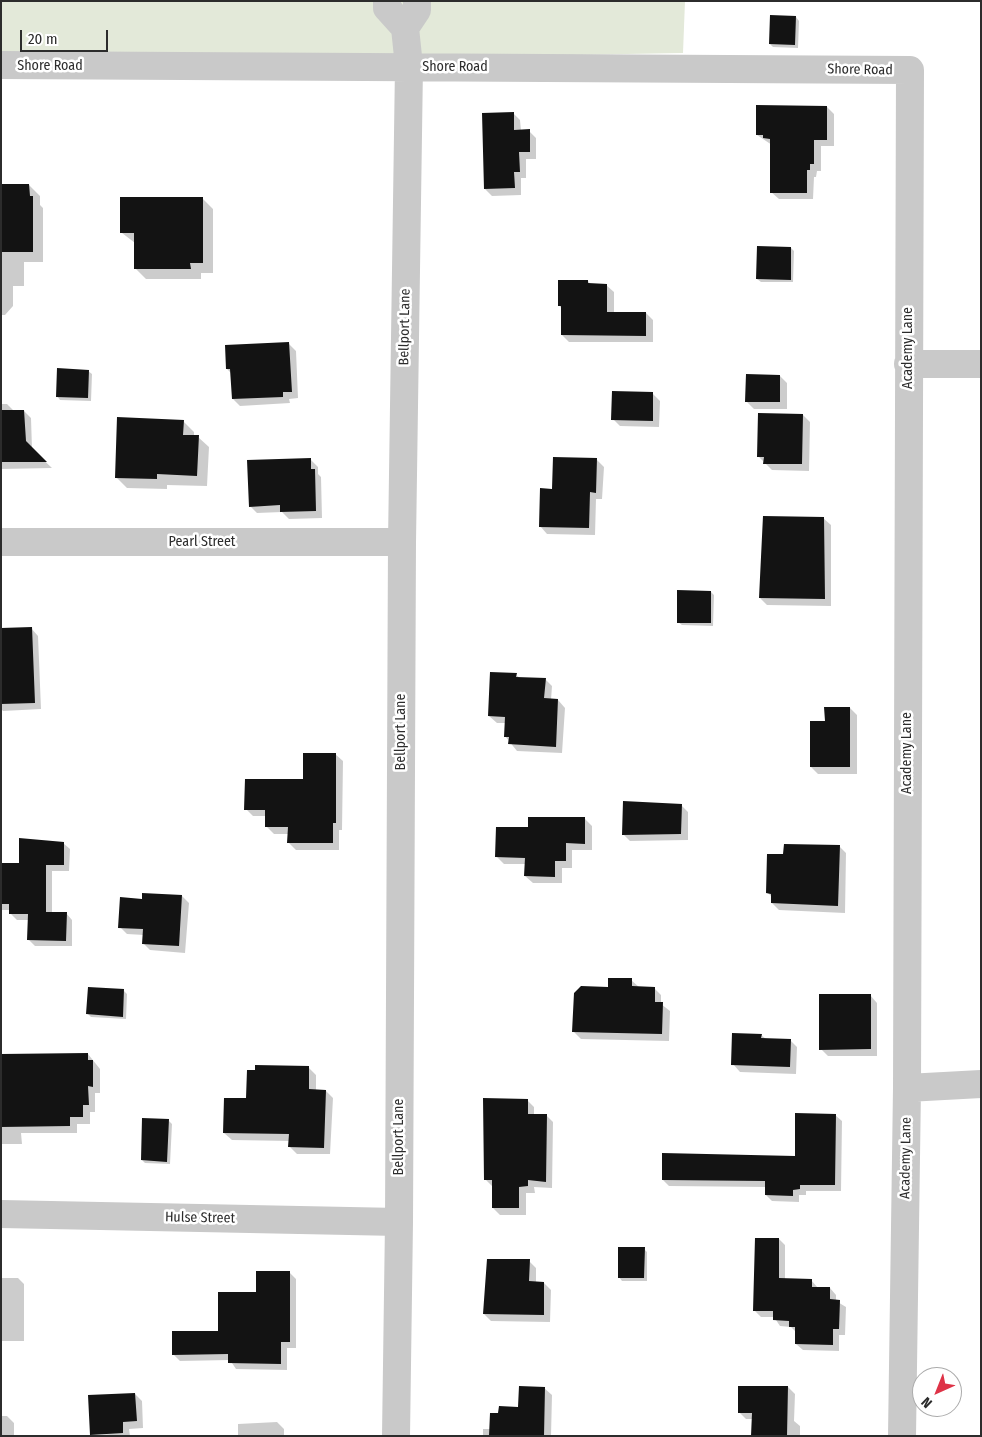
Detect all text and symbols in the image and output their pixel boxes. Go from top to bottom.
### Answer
scale bar [22,20,110,52]
text: 20 m [28,30,58,48]
street label: Shore Road [17,58,83,74]
street label: Shore Road [422,59,488,75]
street label: Shore Road [827,61,893,79]
street label: Bellport Lane [396,288,414,366]
street label: Academy Lane [900,307,916,389]
street label: Pearl Street [169,534,235,550]
street label: Bellport Lane [393,694,409,770]
street label: Academy Lane [899,712,915,794]
street label: Bellport Lane [391,1099,407,1175]
street label: Academy Lane [897,1117,915,1199]
street label: Hulse Street [165,1209,235,1227]
north arrow [912,1367,962,1417]
text: N [918,1393,936,1411]

